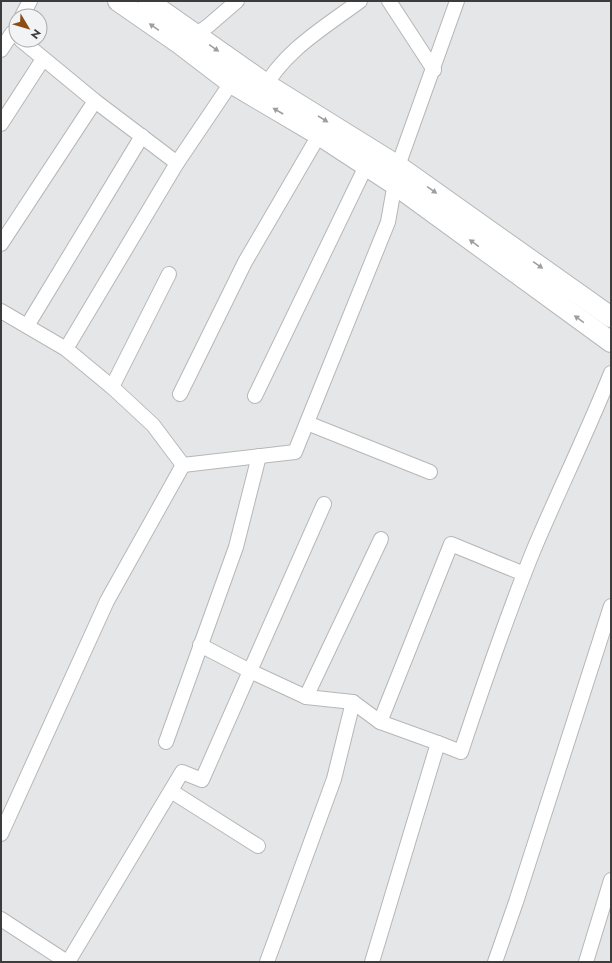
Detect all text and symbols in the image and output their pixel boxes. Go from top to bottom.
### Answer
north arrow [8,8,48,48]
one-way arrow [149,23,160,31]
text: N [27,26,45,43]
one-way arrow [209,44,220,52]
one-way arrow [272,107,284,114]
one-way arrow [317,116,329,123]
one-way arrow [426,186,437,194]
one-way arrow [469,239,480,247]
one-way arrow [533,261,543,269]
one-way arrow [574,315,585,323]

